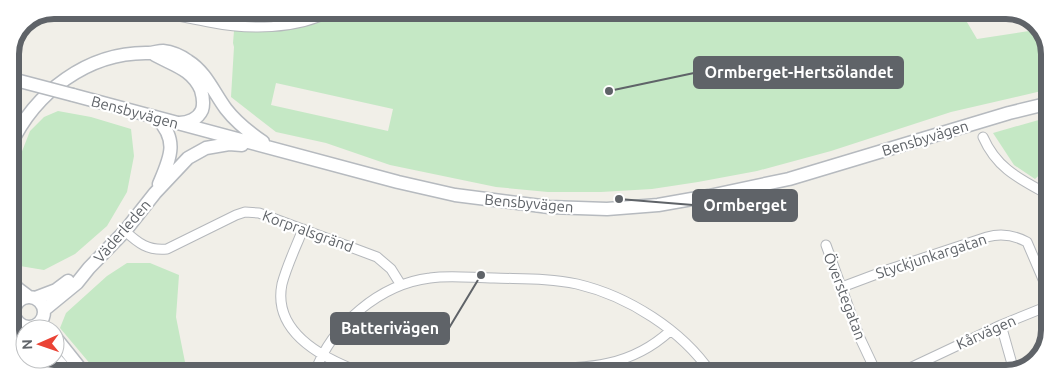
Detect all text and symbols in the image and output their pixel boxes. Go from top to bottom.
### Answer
callout: Ormberget-Hertsölandet [694,57,903,88]
text: Ormberget-Hertsölandet [704,63,894,81]
street label: Bensbyvägen [90,92,180,132]
street label: Bensbyvägen [880,117,970,159]
callout: Ormberget [693,190,797,221]
street label: Bensbyvägen [484,191,574,215]
street label: Väderleden [90,196,154,266]
text: Ormberget [703,196,787,214]
street label: Korpralsgränd [260,207,356,255]
street label: Styckjunkargatan [873,230,989,282]
street label: Överstegatan [821,250,869,342]
street label: Kårvägen [954,311,1018,353]
callout: Batterivägen [331,313,449,344]
north arrow [15,319,65,369]
text: Batterivägen [341,319,439,337]
text: N [19,339,35,350]

